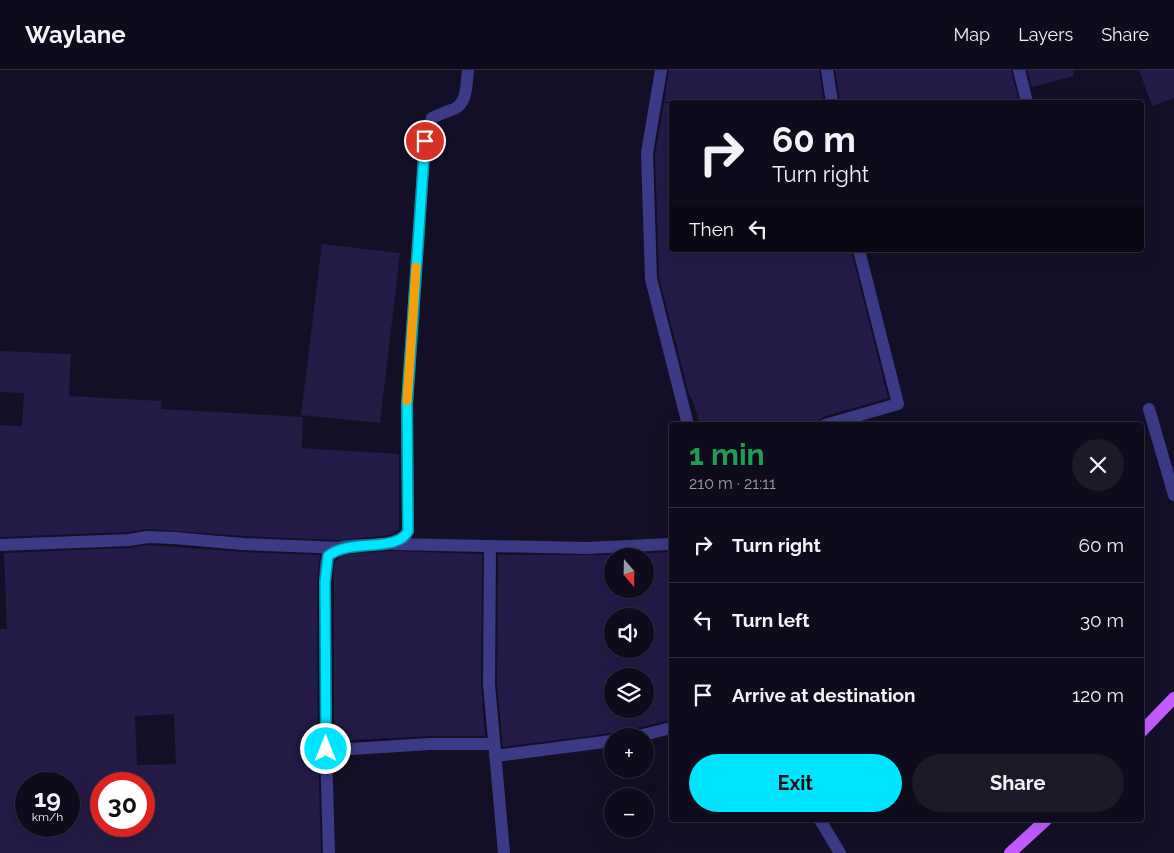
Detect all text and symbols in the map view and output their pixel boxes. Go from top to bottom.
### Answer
text: Waylane [25,20,126,49]
text: Map [954,24,990,45]
text: Layers [1018,24,1073,45]
text: Share [1101,24,1149,45]
text: 60 m [772,119,856,160]
pin [404,120,446,162]
icon: right [689,120,754,185]
icon: arrive [411,127,439,155]
text: Turn right [772,161,869,187]
icon: left [744,215,772,243]
text: Then [689,218,734,240]
text: 1 min [689,437,765,472]
button: close [1072,439,1124,491]
text: 210 m · 21:11 [689,474,776,493]
icon: right [689,531,717,559]
text: Turn right [732,534,821,556]
text: 60 m [1079,534,1124,556]
north arrow [604,548,654,598]
map controls [604,548,654,838]
icon: left [689,606,717,634]
button: sound [604,608,654,658]
text: Turn left [732,609,809,631]
text: 30 m [1080,609,1124,631]
button: layers [604,668,654,718]
icon: arrive [689,681,717,709]
text: Arrive at destination [732,684,916,706]
text: 120 m [1072,684,1124,706]
position arrow [299,722,351,774]
button: + [604,728,654,778]
button: Exit [689,754,902,812]
button: Share [912,754,1124,812]
speed limit sign: 30 [90,772,155,837]
text: 19 [34,783,61,813]
button: − [604,788,654,838]
text: km/h [32,810,63,824]

